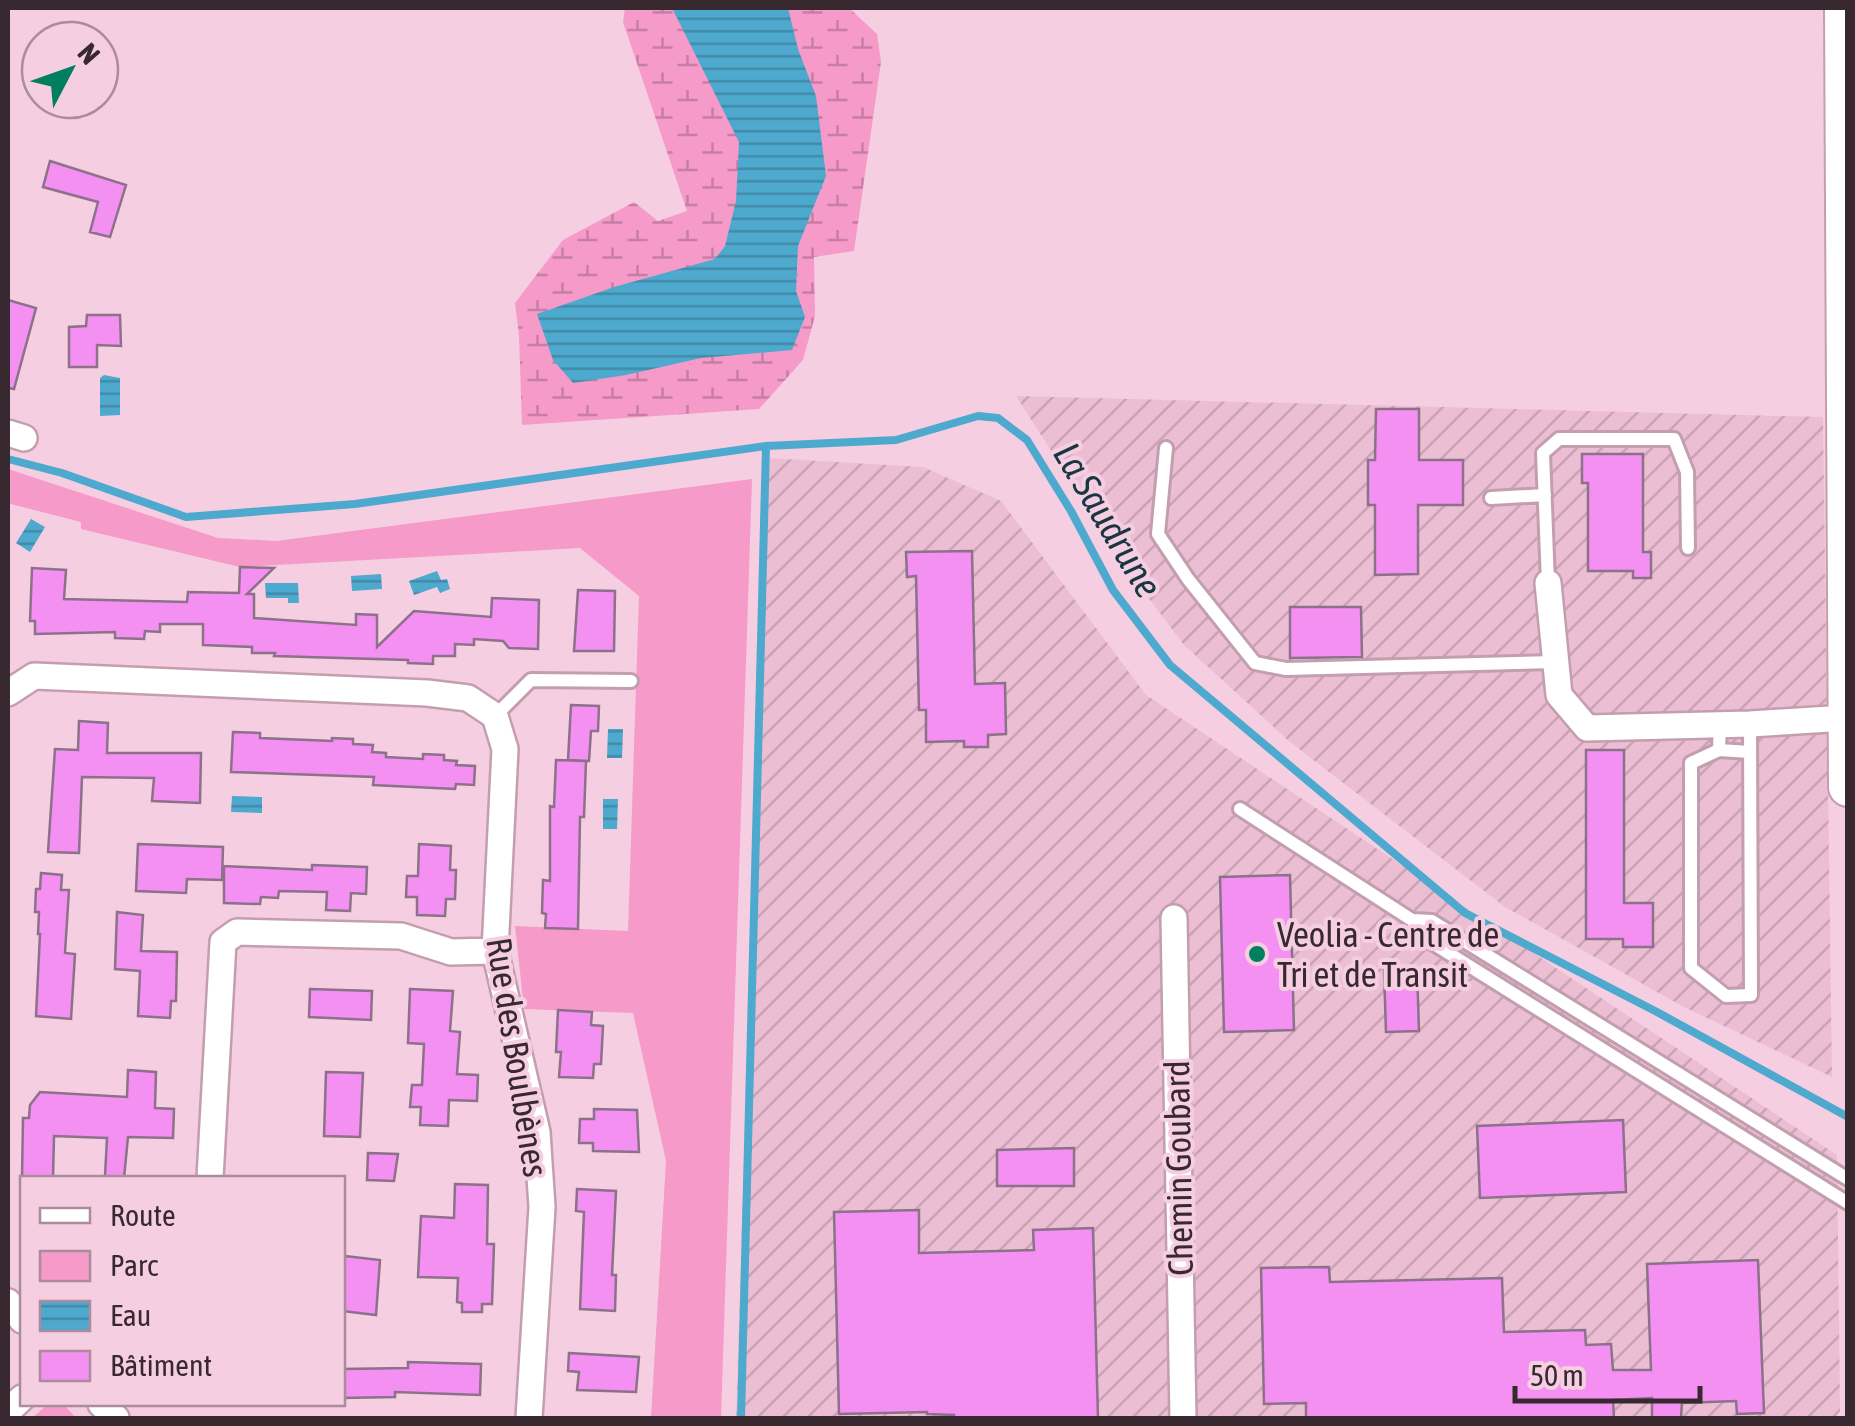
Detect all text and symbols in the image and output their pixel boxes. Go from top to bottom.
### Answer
north arrow [20,20,120,120]
text: N [71,37,106,70]
water label: La Saudrune [1045,435,1171,605]
place label: Veolia - Centre de Tri et de Transit [1277,914,1499,994]
street label: Rue des Boulbènes [479,935,557,1179]
marker: Veolia - Centre de Tri et de Transit [1246,943,1268,965]
street label: Chemin Goubard [1156,1060,1200,1276]
legend [20,1176,345,1406]
text: Route [110,1198,176,1232]
text: Parc [110,1248,159,1282]
text: Eau [110,1298,151,1332]
scale bar [1515,1341,1700,1403]
text: Bâtiment [110,1348,212,1382]
text: 50 m [1530,1358,1584,1392]

